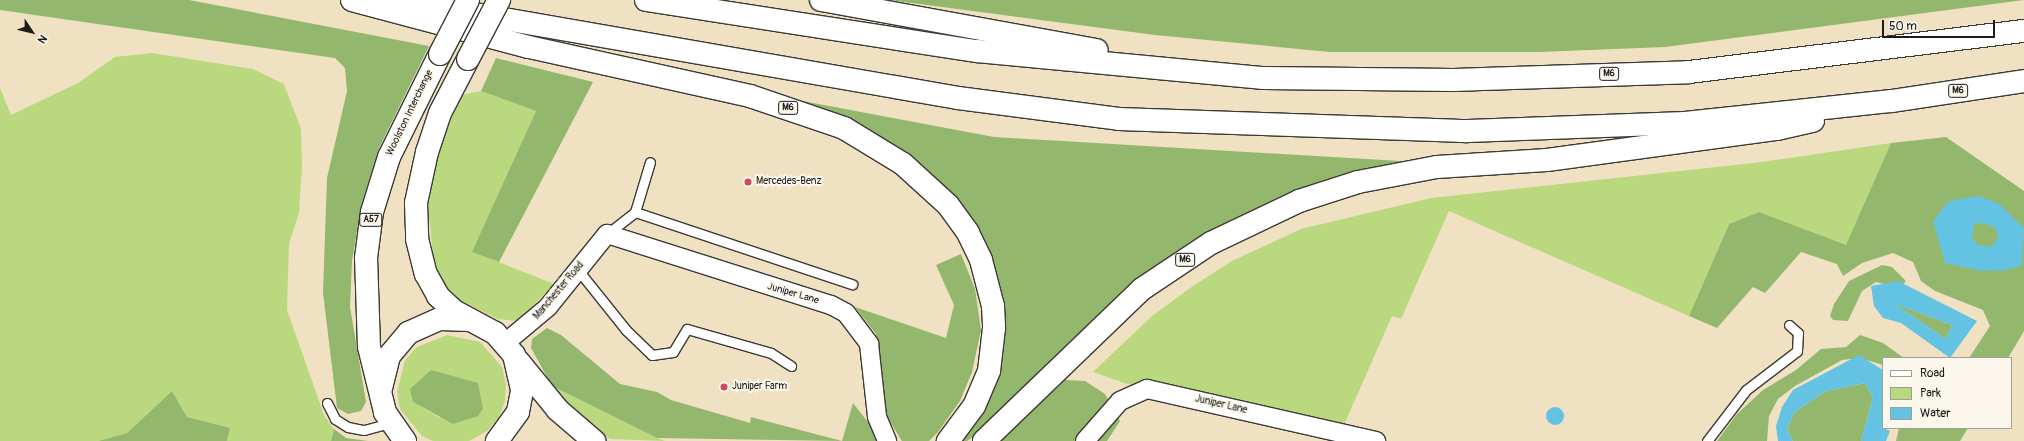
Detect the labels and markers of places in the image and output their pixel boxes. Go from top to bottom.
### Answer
place label: Mercedes-Benz [756,176,822,188]
marker: Mercedes-Benz [743,177,753,187]
place label: Juniper Farm [732,381,787,393]
marker: Juniper Farm [719,382,729,392]

